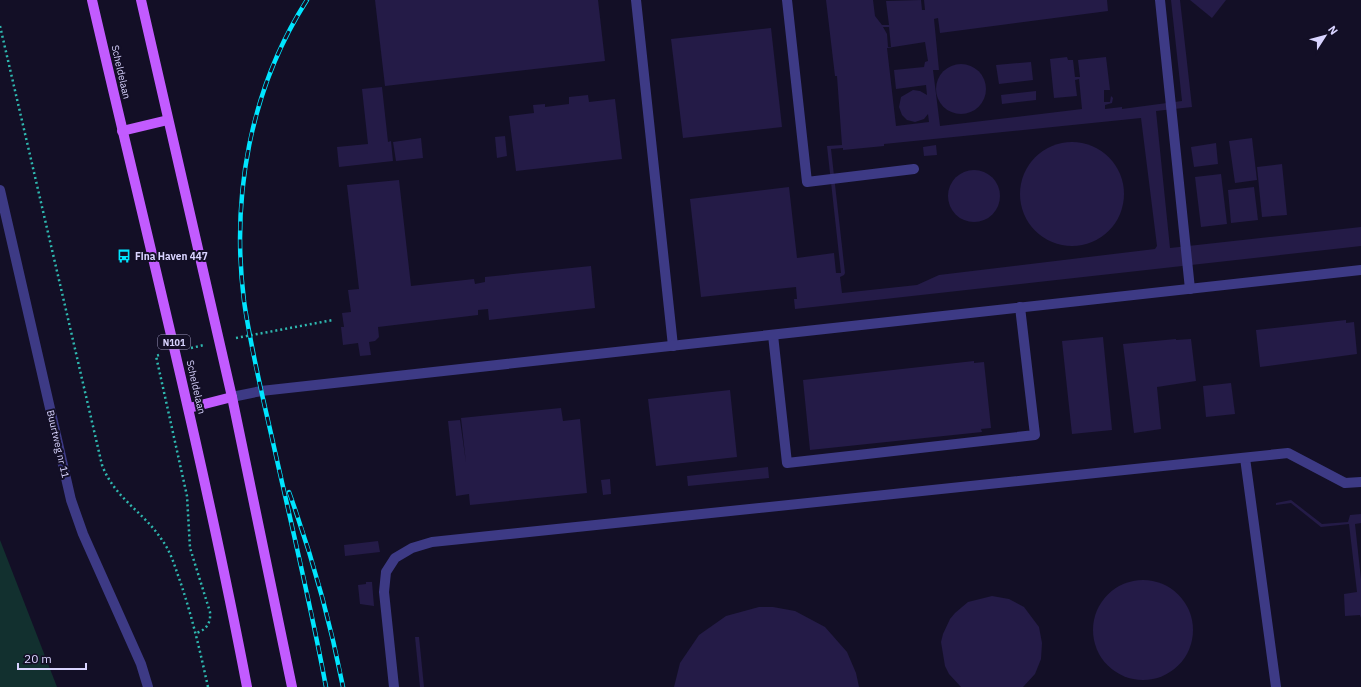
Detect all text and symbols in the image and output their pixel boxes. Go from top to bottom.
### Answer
north arrow [1305,16,1345,56]
text: N [1325,23,1341,37]
street label: Scheldelaan [108,44,134,100]
bus stop icon: Fina Haven 447 [116,248,132,264]
place label: Fina Haven 447 [135,250,208,263]
road number: N101 [158,335,190,349]
street label: Scheldelaan [183,359,209,415]
street label: Buurtweg nr 11 [44,409,72,479]
scale bar [18,645,86,671]
text: 20 m [24,651,52,666]

